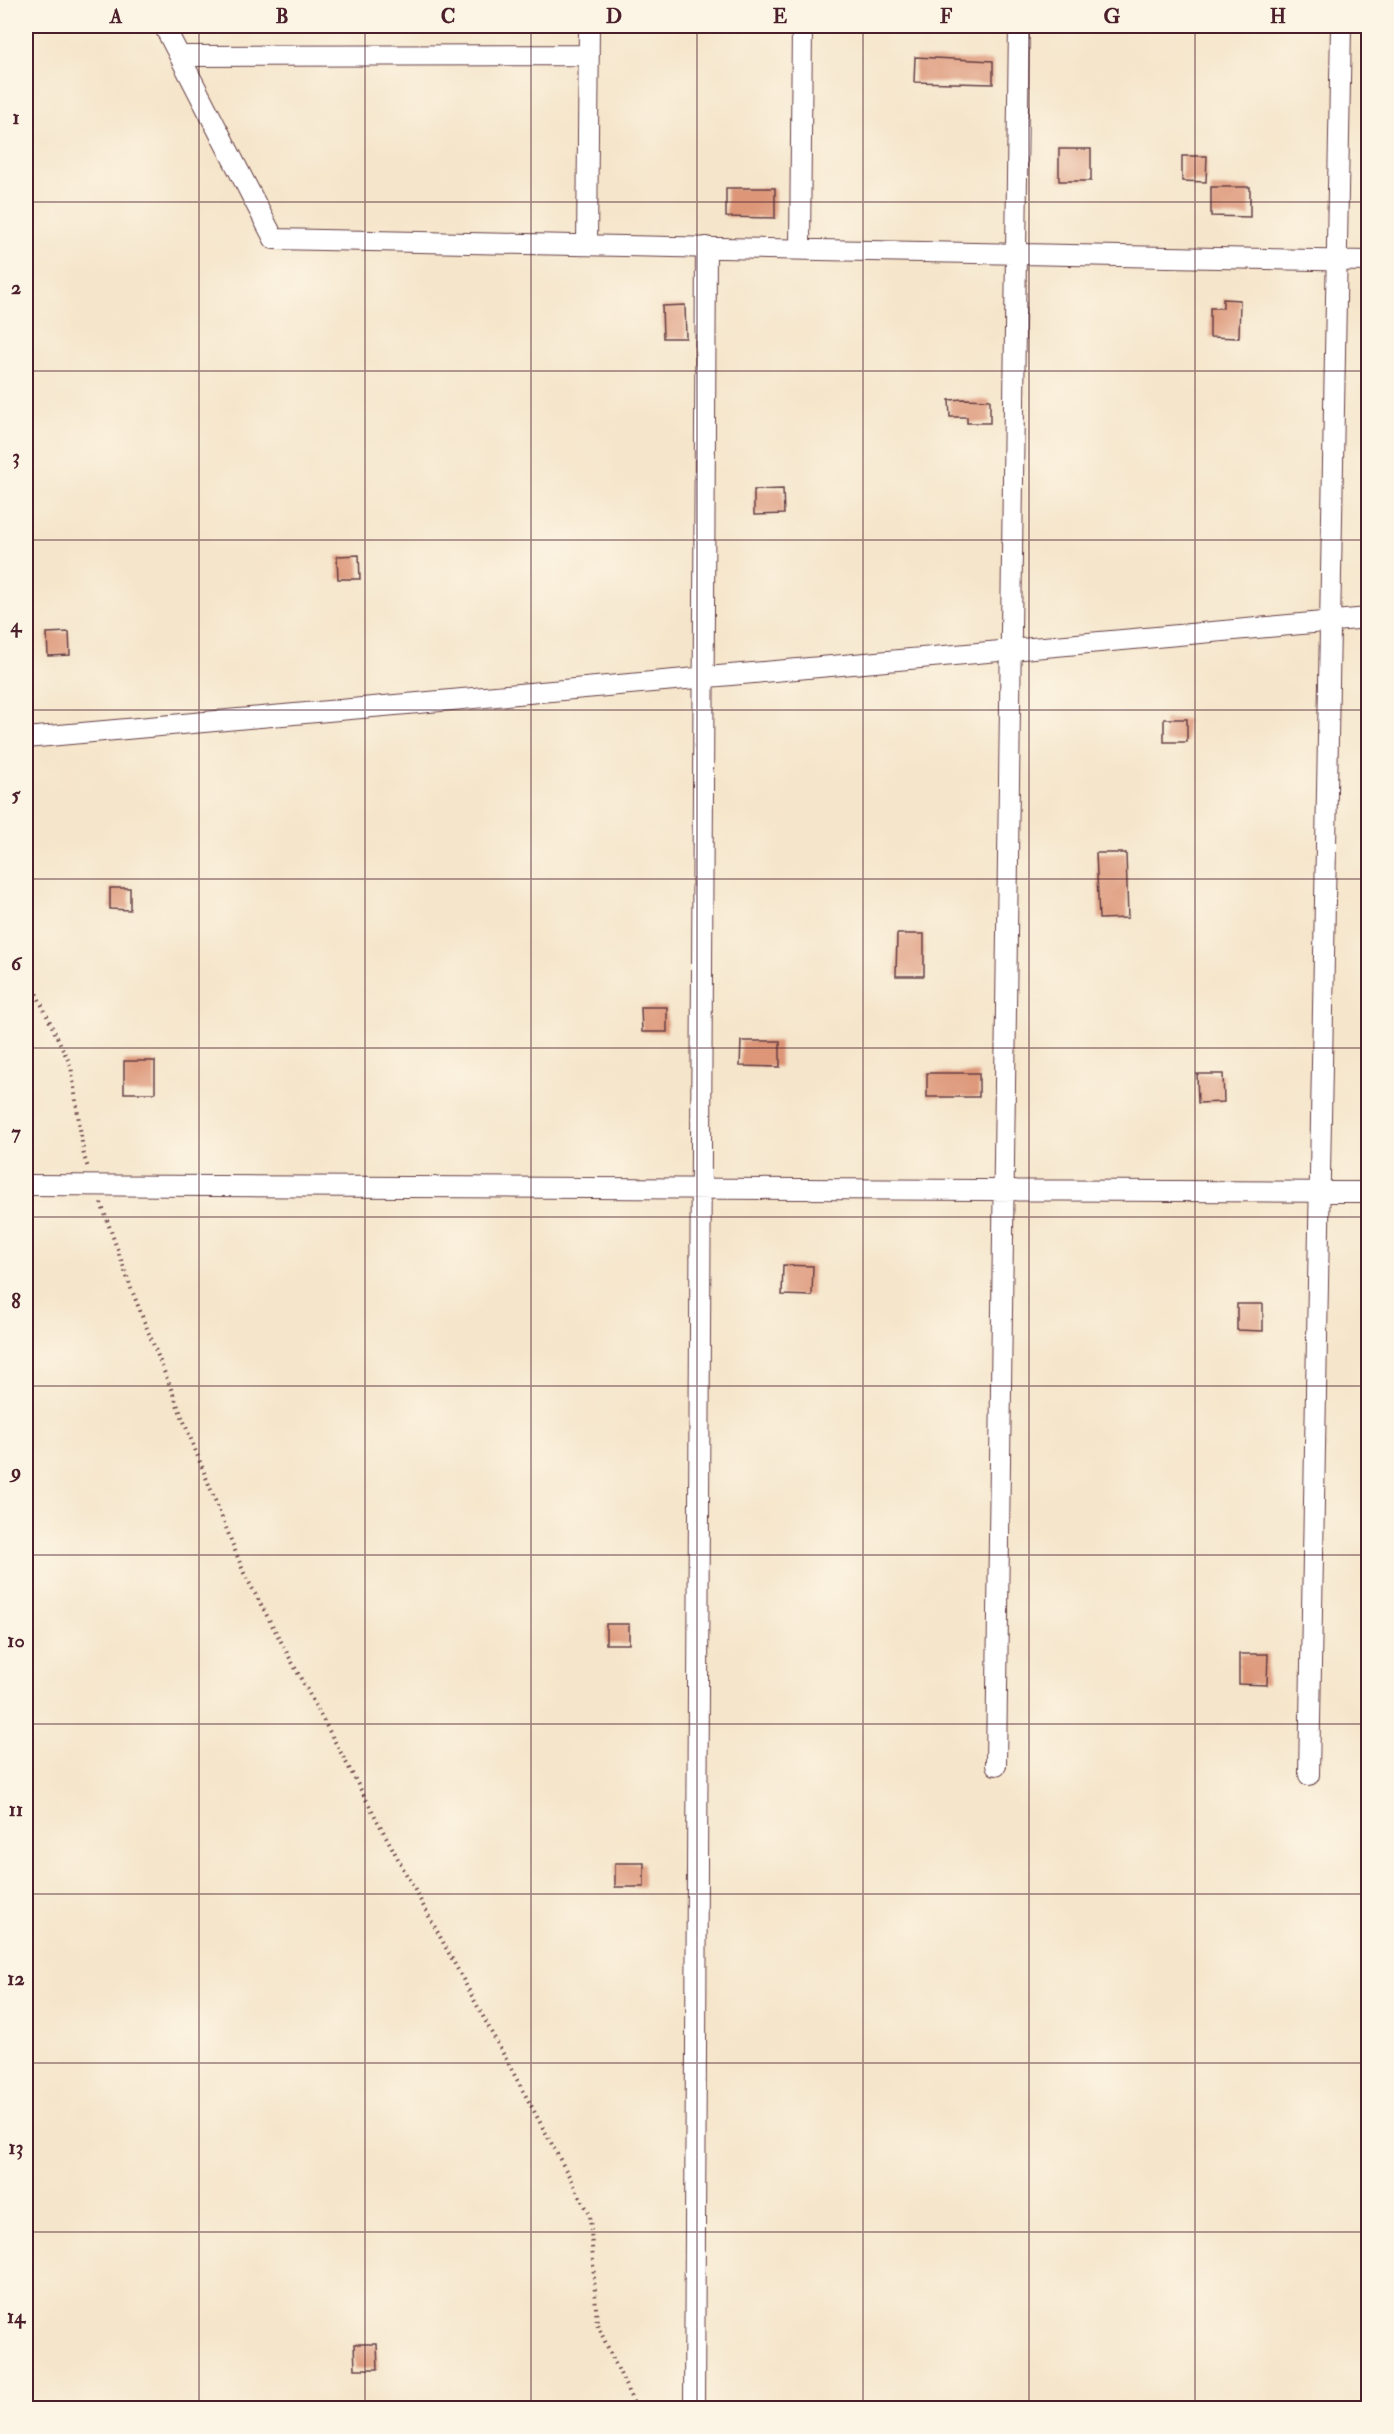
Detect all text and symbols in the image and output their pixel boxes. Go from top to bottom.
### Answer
text: A [109,4,123,29]
text: B [275,4,289,29]
text: C [441,4,455,29]
text: D [606,4,622,29]
text: E [773,4,788,29]
text: F [940,4,953,29]
text: G [1104,4,1121,29]
text: H [1270,4,1286,29]
text: 1 [12,105,20,130]
text: 2 [11,275,21,300]
text: 3 [12,444,20,469]
text: 4 [10,613,23,638]
text: 5 [12,782,22,807]
text: 6 [11,951,23,976]
text: 7 [11,1120,21,1145]
text: 8 [11,1289,21,1314]
text: 9 [9,1459,21,1484]
text: 10 [7,1628,25,1653]
text: 11 [9,1797,23,1822]
text: 12 [7,1966,25,1991]
text: 13 [9,2135,23,2160]
text: 14 [7,2304,26,2329]

